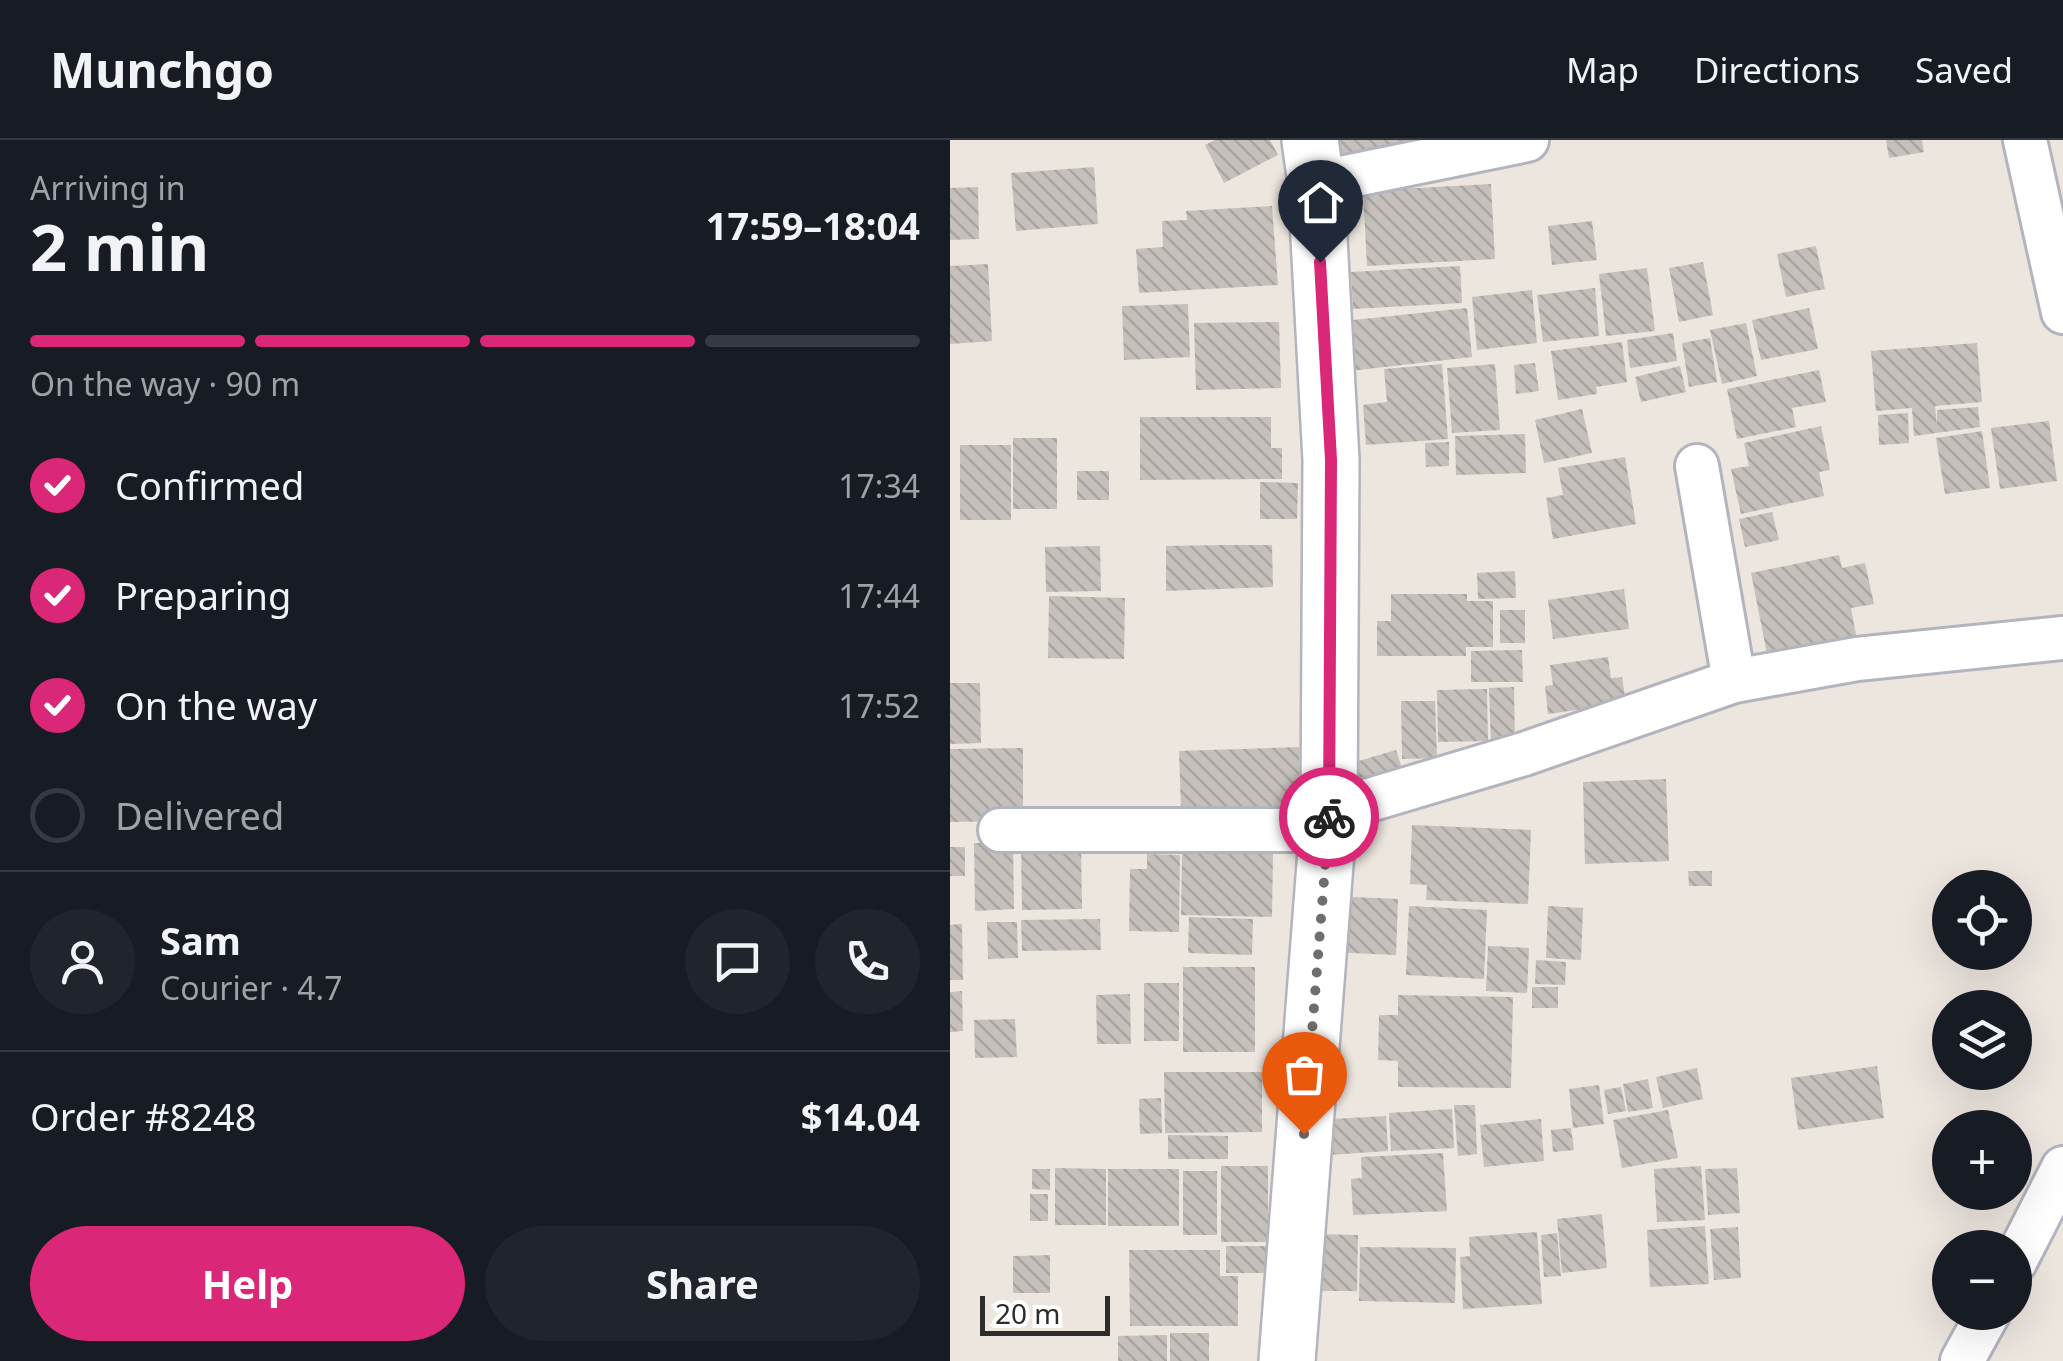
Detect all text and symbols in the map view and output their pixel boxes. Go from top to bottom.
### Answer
text: Munchgo [50,37,274,102]
text: Map [1566,46,1639,93]
text: Directions [1694,46,1860,93]
text: Saved [1915,46,2013,93]
pin [1278,160,1363,263]
text: Arriving in [30,166,185,209]
icon: home [1293,175,1348,230]
text: 17:59–18:04 [706,199,920,251]
text: 2 min [30,202,209,290]
text: On the way · 90 m [30,362,300,405]
icon: check [30,458,85,513]
text: Confirmed [115,459,304,511]
text: 17:34 [838,464,920,507]
icon: check [30,568,85,623]
text: Preparing [115,569,291,621]
text: 17:44 [838,574,920,617]
icon: check [30,678,85,733]
text: On the way [115,679,317,731]
text: 17:52 [838,684,920,727]
courier [1279,767,1379,867]
text: Delivered [115,789,284,841]
icon: bike [1302,790,1357,845]
map controls [1932,870,2032,1330]
button: locate [1932,870,2032,970]
button: person [30,909,135,1014]
button: chat [685,909,790,1014]
button: phone [815,909,920,1014]
text: Sam [160,914,241,966]
text: Courier · 4.7 [160,966,343,1009]
button: layers [1932,990,2032,1090]
pin [1262,1032,1347,1135]
icon: bag [1277,1047,1332,1102]
text: Order #8248 [30,1090,256,1142]
text: $14.04 [801,1090,920,1142]
button: + [1932,1110,2032,1210]
button: Help [30,1226,465,1341]
button: Share [485,1226,920,1341]
button: − [1932,1230,2032,1330]
scale bar [980,1291,1110,1336]
text: 20 m [995,1294,1061,1332]

